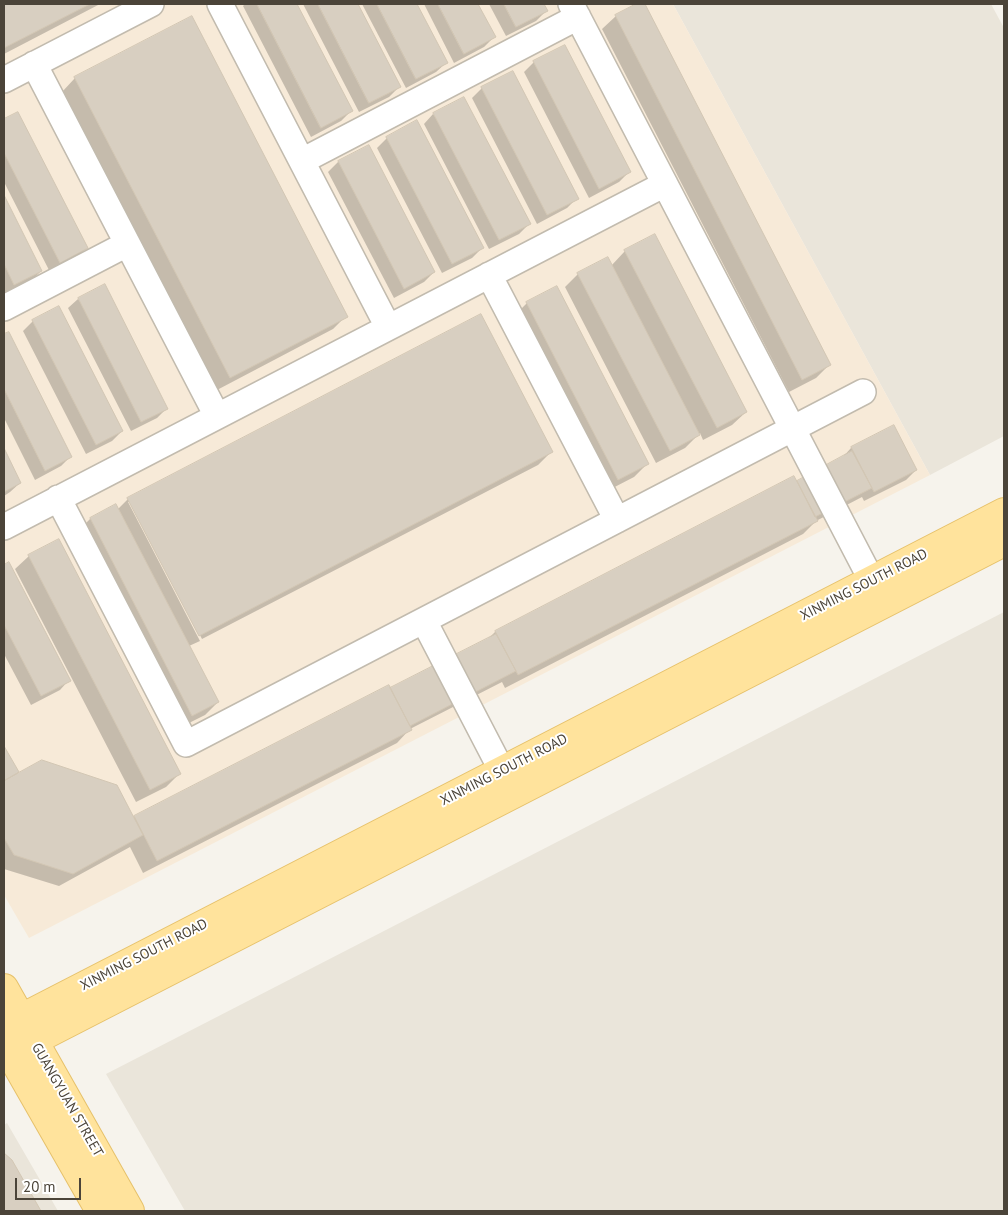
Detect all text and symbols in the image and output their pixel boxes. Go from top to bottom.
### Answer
street label: XINMING SOUTH ROAD [798,546,930,624]
street label: XINMING SOUTH ROAD [438,731,570,809]
street label: XINMING SOUTH ROAD [78,916,210,994]
street label: GUANGYUAN STREET [28,1040,106,1160]
scale bar [18,1168,84,1200]
text: 20 m [23,1177,56,1196]

